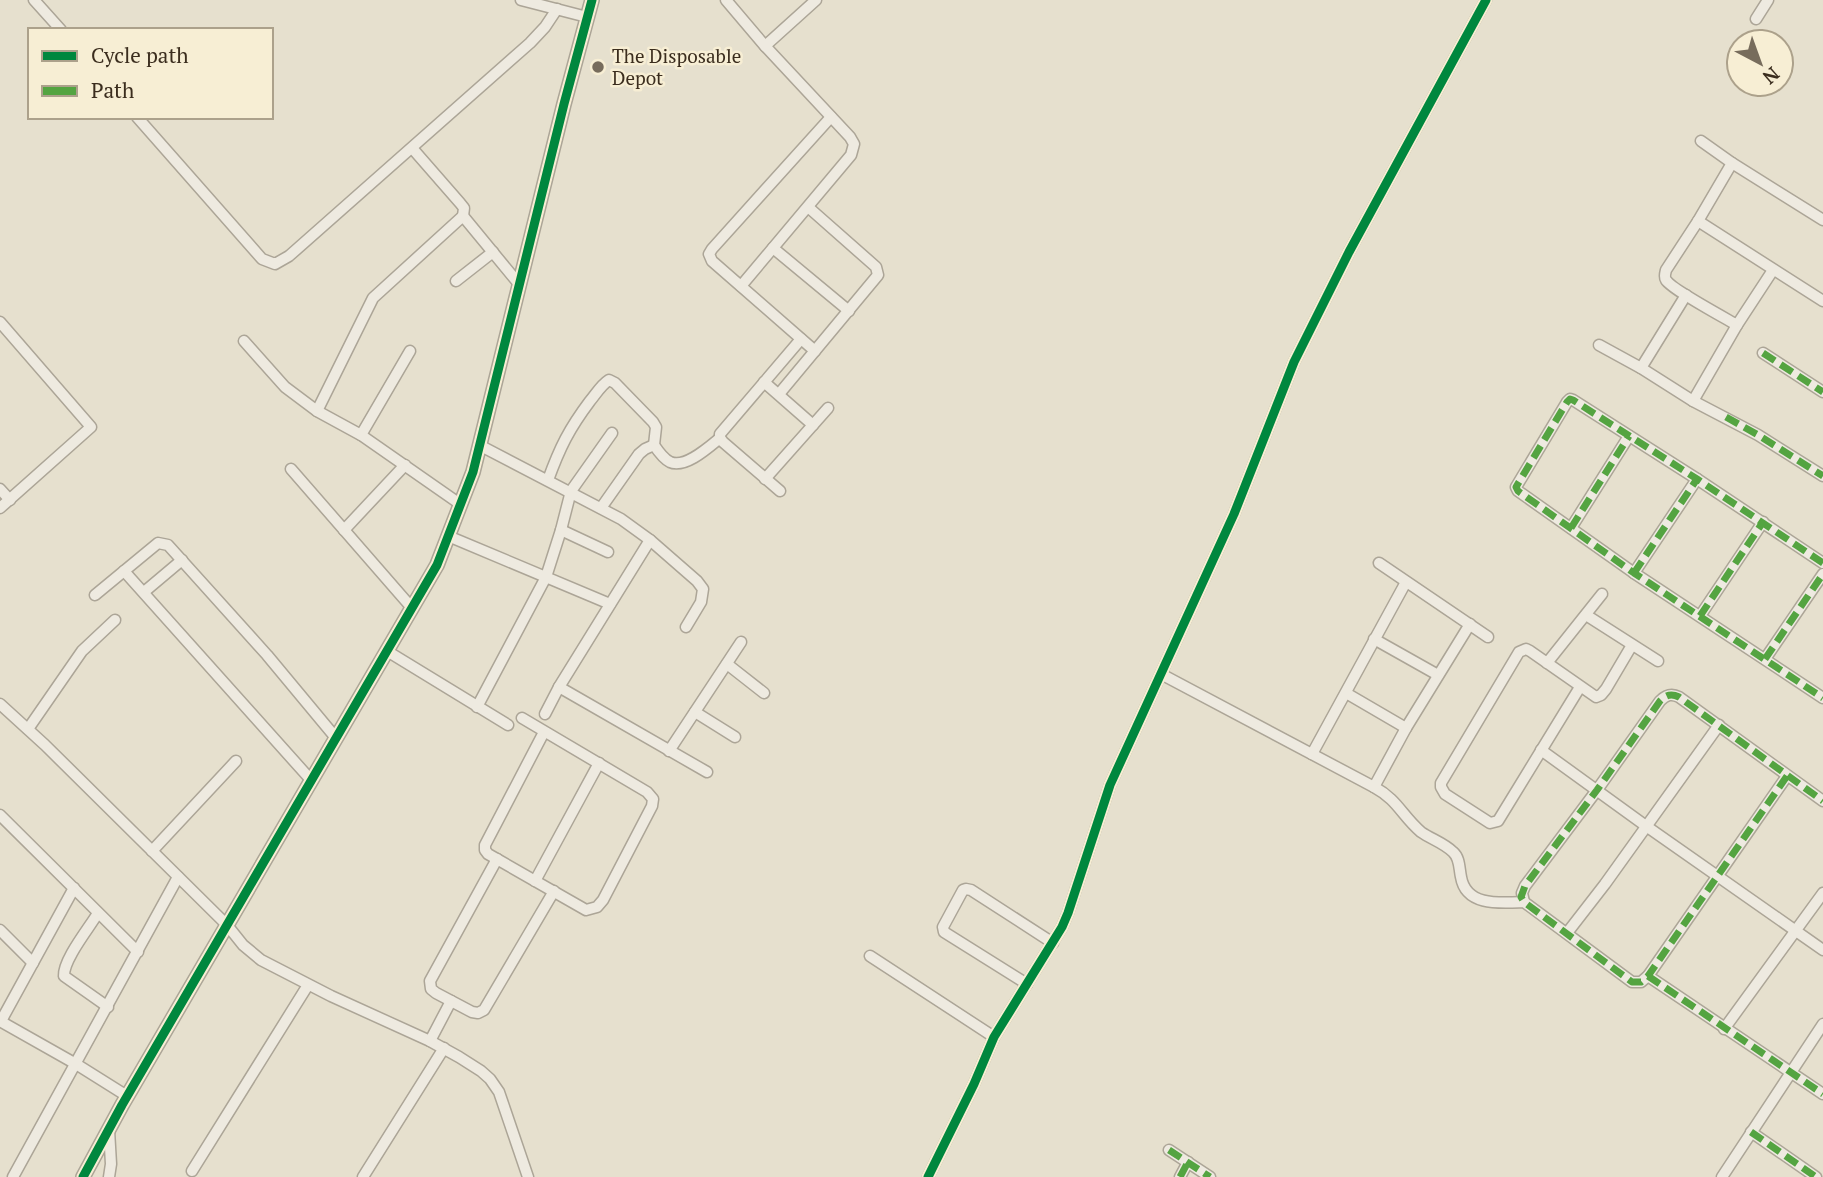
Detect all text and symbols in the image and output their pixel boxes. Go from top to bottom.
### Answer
legend [28,28,273,119]
north arrow [1725,28,1795,98]
text: Cycle path [91,41,189,69]
place label: The Disposable Depot [612,43,741,90]
marker: The Disposable Depot [590,59,606,75]
text: N [1757,62,1785,91]
text: Path [91,76,134,104]

